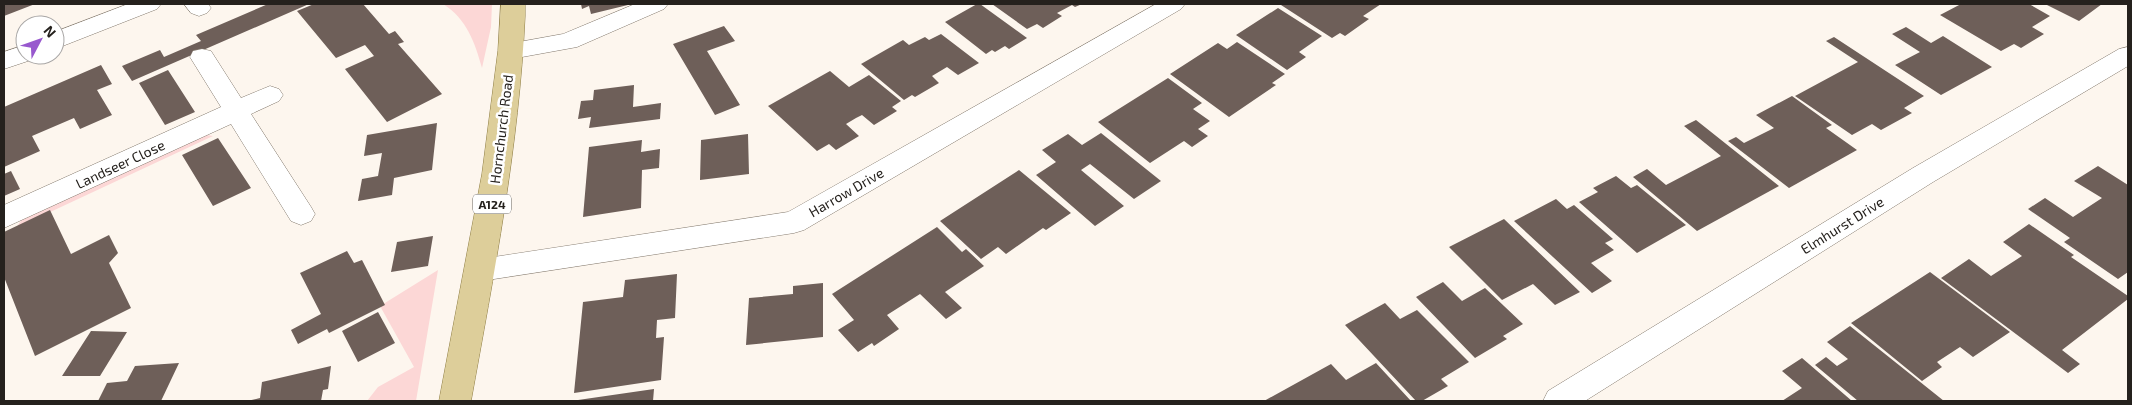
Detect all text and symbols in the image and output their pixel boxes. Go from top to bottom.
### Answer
north arrow [15,15,65,65]
text: N [40,22,60,41]
street label: Hornchurch Road [486,73,516,185]
street label: Landseer Close [73,136,167,192]
street label: Harrow Drive [806,164,886,220]
street label: Elmhurst Drive [1797,193,1887,257]
road number: A124 [473,194,511,213]

